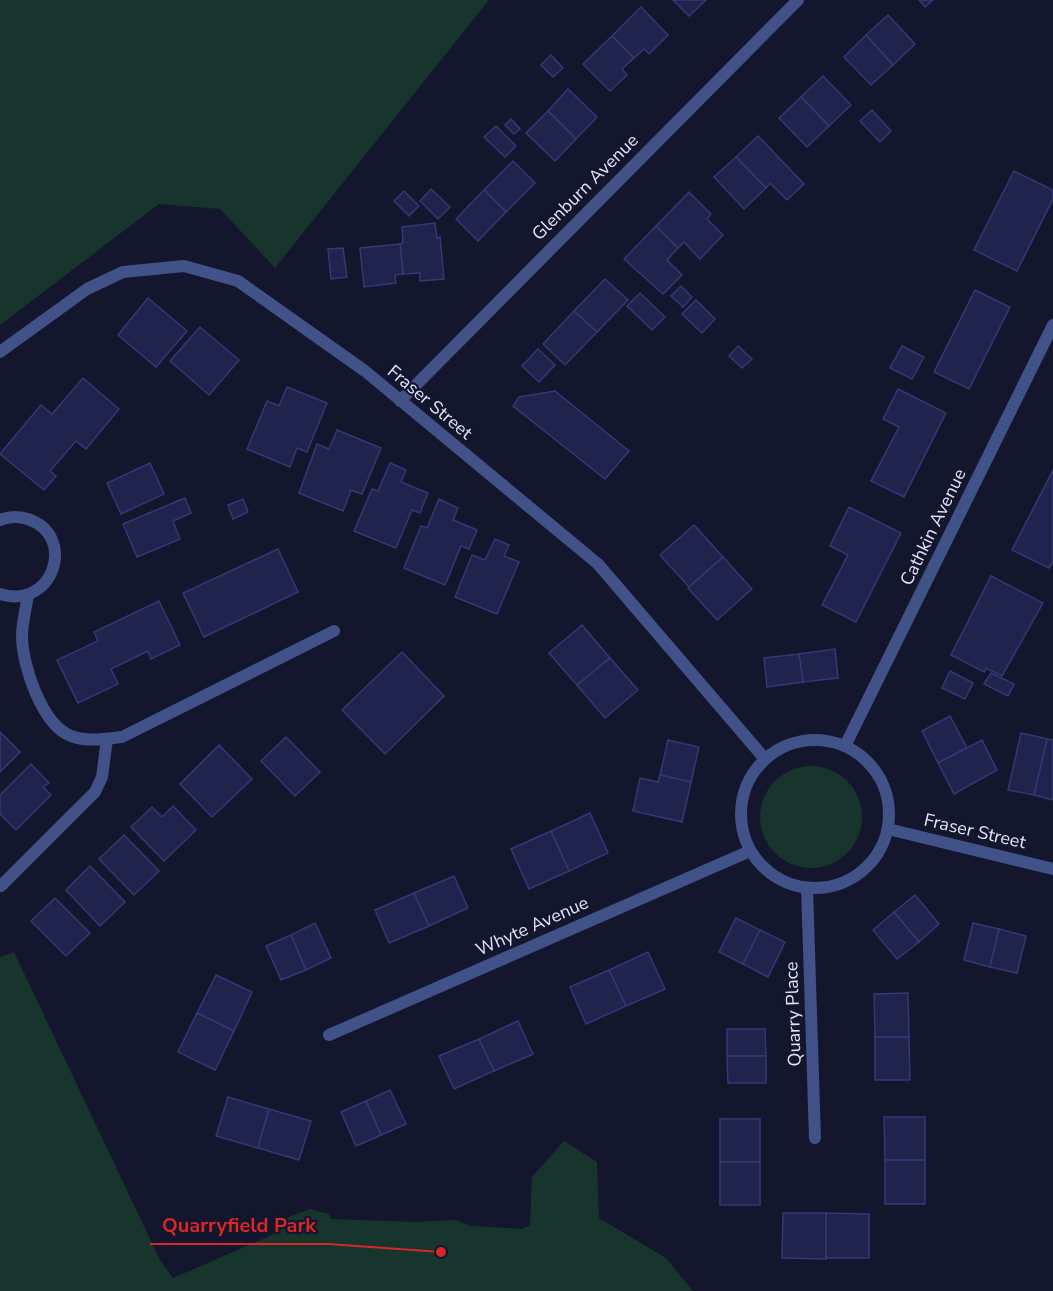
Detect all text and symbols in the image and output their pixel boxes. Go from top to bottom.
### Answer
street label: Glenburn Avenue [527,129,643,245]
street label: Fraser Street [382,359,478,445]
street label: Cathkin Avenue [894,465,972,589]
street label: Fraser Street [922,808,1029,855]
street label: Whyte Avenue [472,890,592,962]
street label: Quarry Place [779,961,807,1067]
callout: Quarryfield Park [150,1206,328,1244]
text: Quarryfield Park [162,1212,317,1239]

